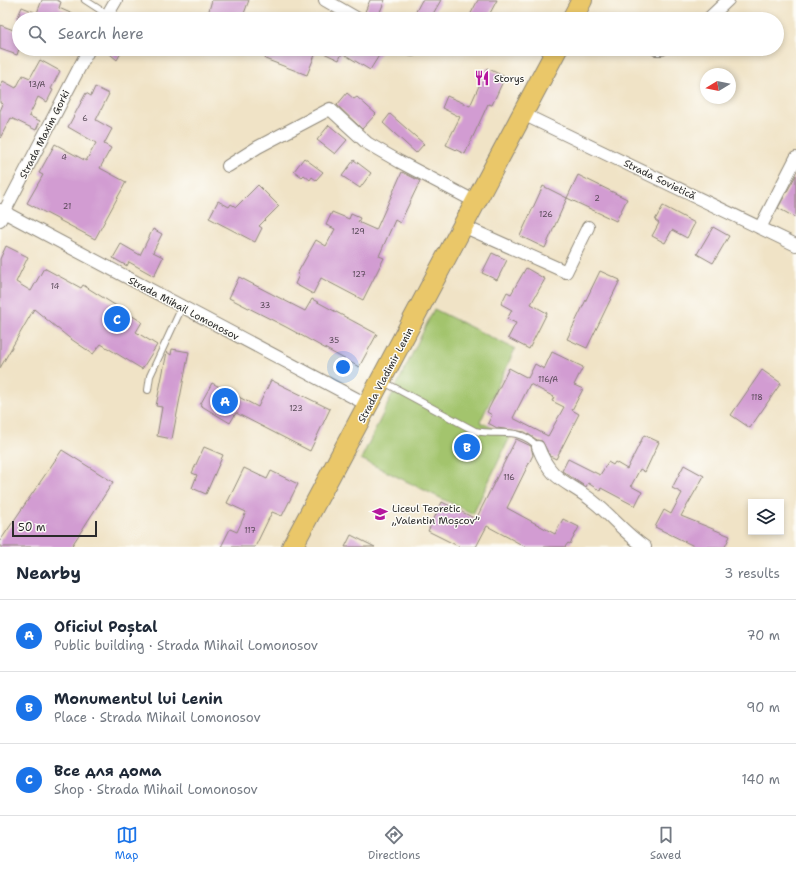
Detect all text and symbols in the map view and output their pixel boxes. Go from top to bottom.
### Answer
search box [12,12,784,56]
icon: search [26,23,48,45]
text: Search here [58,24,144,44]
north arrow [700,68,736,104]
restaurant icon: Storys [473,69,491,87]
place label: Storys [494,72,525,85]
house number: 13/A [29,79,46,90]
street label: Strada Maxim Gorki [16,88,73,181]
house number: 6 [82,113,88,124]
house number: 4 [61,152,67,163]
street label: Strada Sovietică [622,156,699,203]
house number: 2 [594,193,600,204]
house number: 21 [63,201,71,212]
house number: 126 [539,209,553,220]
house number: 129 [351,226,365,237]
house number: 127 [352,269,366,280]
street label: Strada Mihail Lomonosov [126,274,242,343]
house number: 14 [51,281,60,292]
house number: 33 [260,300,270,311]
pin: C [104,304,130,334]
street label: Strada Vladimir Lenin [355,325,416,425]
house number: 35 [329,335,339,346]
your location [333,357,353,377]
house number: 116/A [538,374,558,385]
pin: A [212,386,238,416]
house number: 118 [751,392,763,403]
house number: 123 [289,403,303,414]
pin: B [454,432,480,462]
house number: 116 [503,472,515,483]
map controls [748,499,784,535]
button: layers [748,499,784,535]
place label: Liceul Teoretic „Valentin Moșcov” [391,502,480,528]
school or university icon: Liceul Teoretic „Valentin Moșcov” [371,505,389,523]
scale bar [12,519,97,538]
text: 50 m [18,520,46,535]
house number: 117 [244,525,256,536]
text: Nearby [16,562,81,584]
text: 3 results [724,565,780,582]
text: Oficiul Poștal [54,617,157,637]
text: A [24,627,34,644]
text: 70 m [746,627,780,644]
text: Public building · Strada Mihail Lomonosov [54,637,318,654]
text: Monumentul lui Lenin [54,689,223,709]
text: B [25,699,33,716]
text: 90 m [746,699,780,716]
text: Place · Strada Mihail Lomonosov [54,709,261,726]
text: Все для дома [54,761,162,781]
text: C [25,771,33,788]
text: 140 m [741,771,780,788]
text: Shop · Strada Mihail Lomonosov [54,781,258,798]
tab: Map [115,824,138,863]
tab: Directions [368,824,420,863]
tab: Saved [650,824,681,863]

